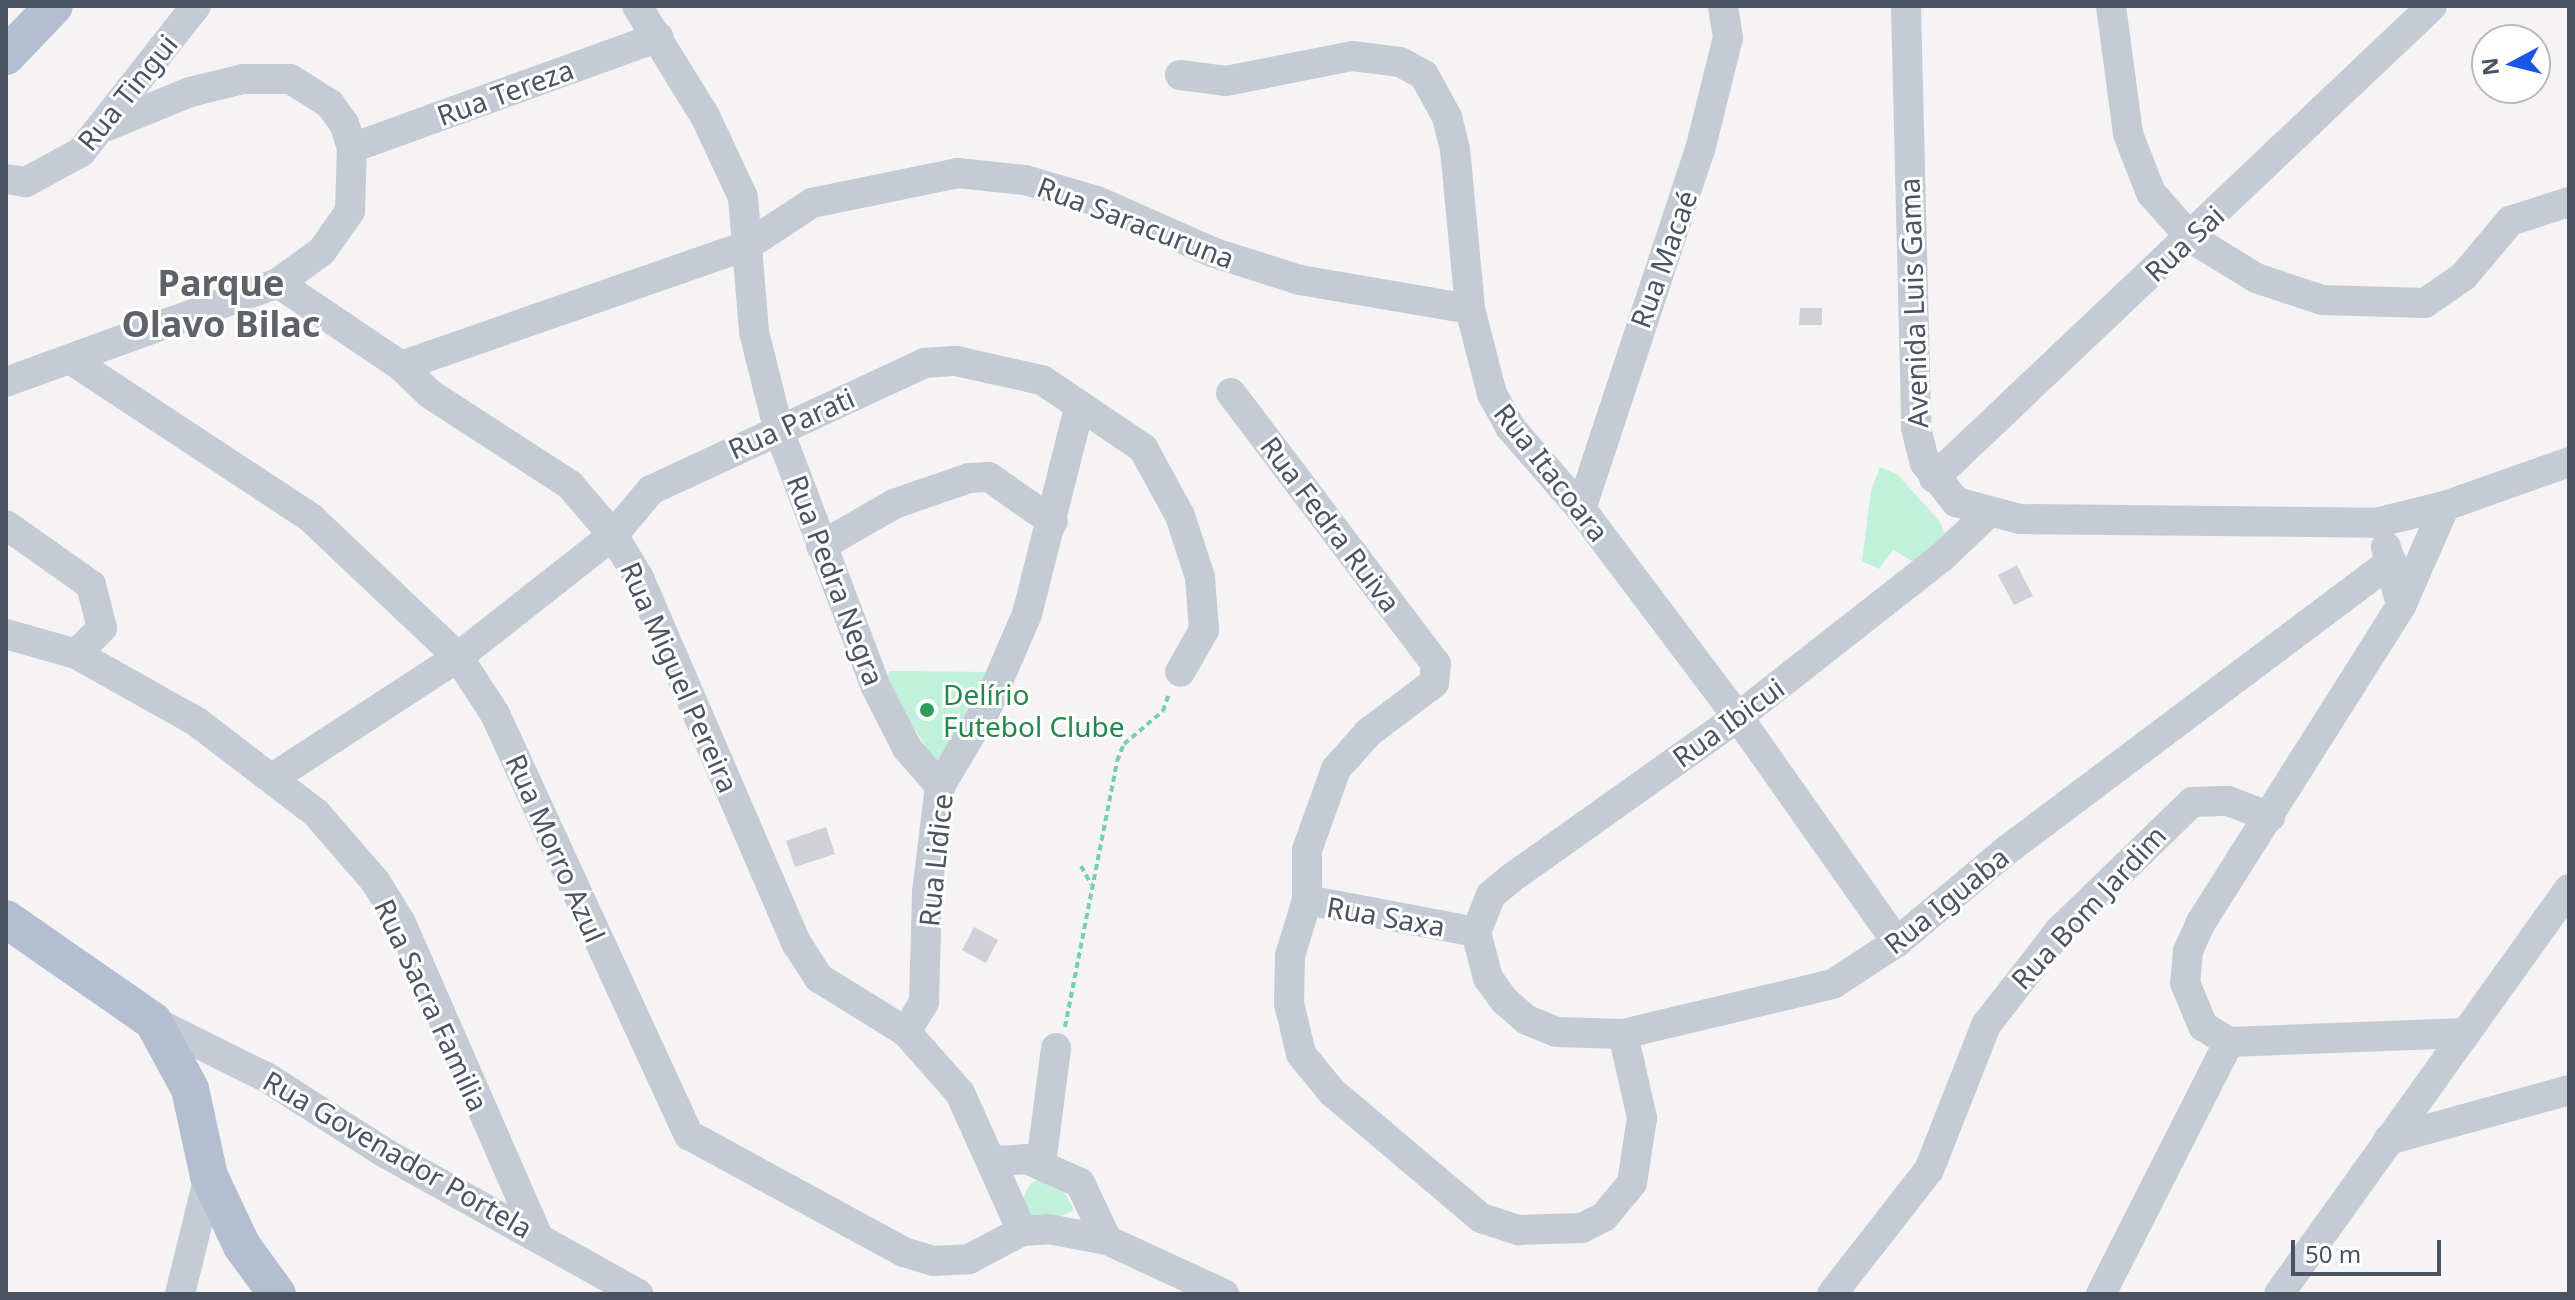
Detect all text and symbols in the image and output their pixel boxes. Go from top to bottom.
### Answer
north arrow [2471,24,2551,104]
street label: Rua Tingui [70,27,184,157]
street label: Rua Tereza [432,52,578,132]
text: N [2473,56,2505,77]
street label: Rua Saracuruna [1033,169,1239,275]
street label: Avenida Luis Gama [1892,177,1934,429]
street label: Rua Macaé [1623,186,1703,332]
street label: Rua Sai [2137,198,2231,288]
district label: Parque Olavo Bilac [122,260,320,345]
street label: Rua Parati [723,380,859,466]
street label: Rua Itacoara [1488,396,1616,548]
street label: Rua Fedra Ruiva [1254,430,1408,618]
street label: Rua Pedra Negra [780,470,892,690]
street label: Rua Miguel Pereira [614,557,746,797]
street label: Rua Ibicui [1666,670,1790,774]
place label: Delírio Futebol Clube [943,677,1125,743]
marker: Delírio Futebol Clube [918,701,936,719]
street label: Rua Morro Azul [499,749,613,947]
street label: Rua Lidice [911,792,959,928]
street label: Rua Bom Jardim [2004,818,2172,996]
street label: Rua Iguaba [1877,840,2015,960]
street label: Rua Saxa [1324,889,1448,943]
street label: Rua Sacra Familia [368,894,496,1116]
street label: Rua Govenador Portela [258,1063,538,1245]
scale bar [2295,1224,2445,1274]
text: 50 m [2305,1237,2361,1270]

